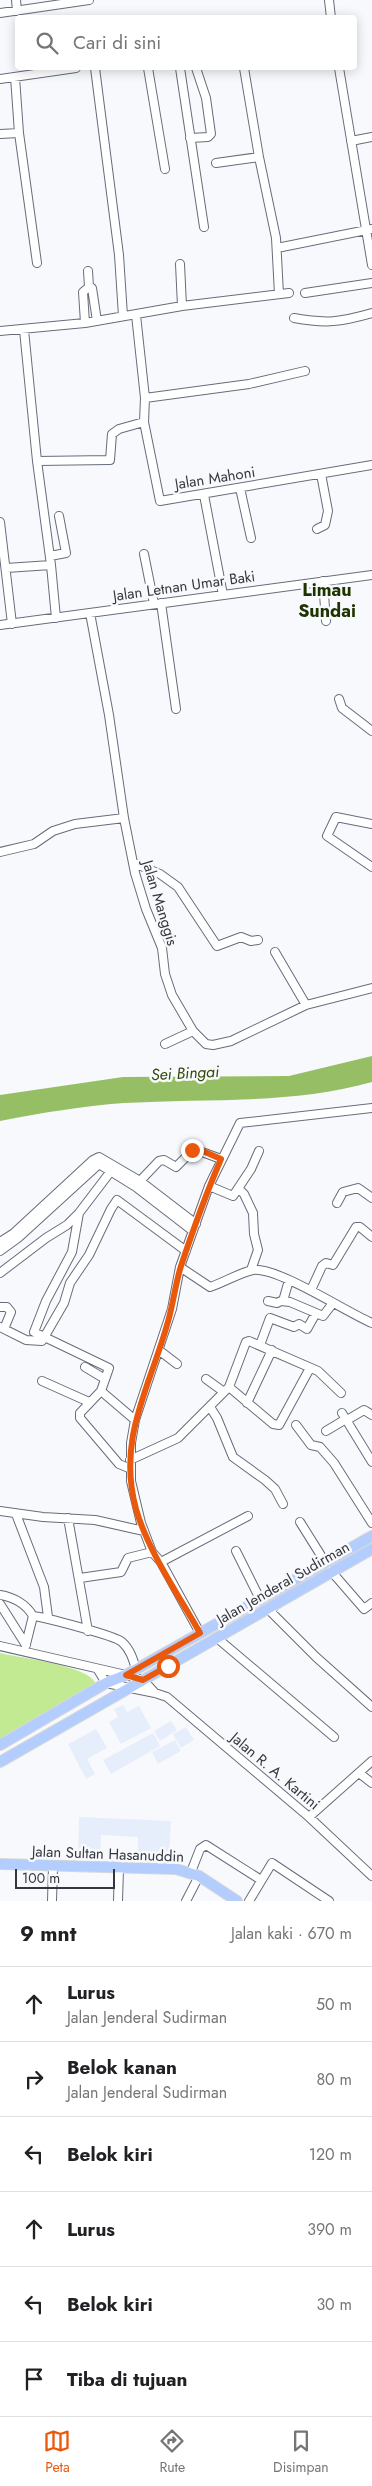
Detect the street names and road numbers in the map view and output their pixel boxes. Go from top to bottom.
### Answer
street label: Jalan Mahoni [171,461,257,496]
street label: Jalan Letnan Umar Baki [109,565,257,607]
street label: Jalan Manggis [136,856,183,948]
street label: Jalan Jenderal Sudirman [211,1536,354,1631]
street label: Jalan R. A. Kartini [224,1726,324,1815]
street label: Jalan Sultan Hasanuddin [29,1840,185,1868]

